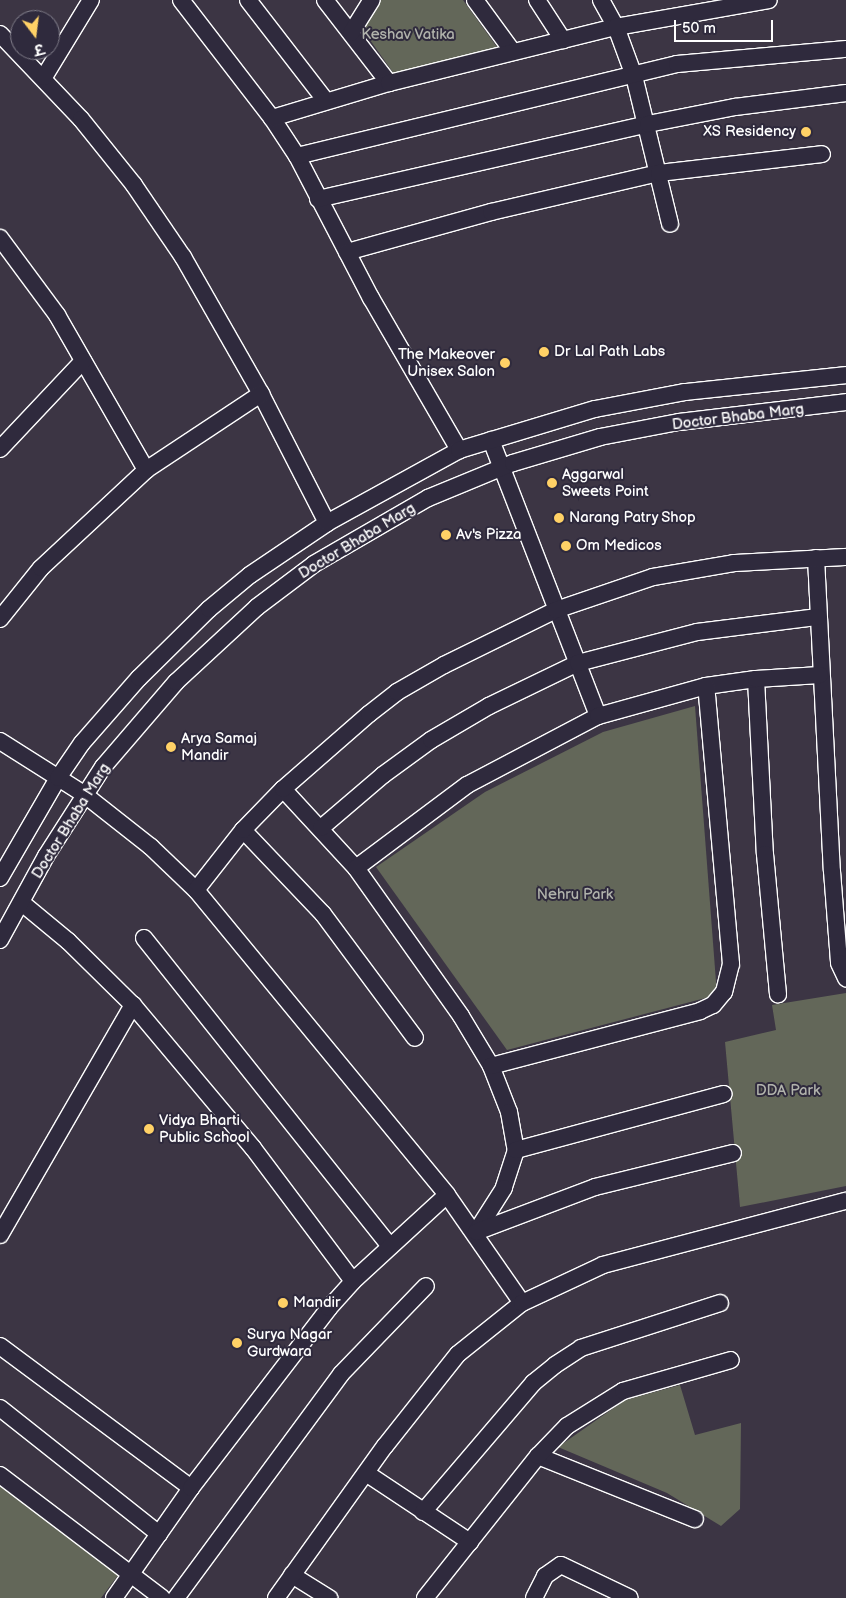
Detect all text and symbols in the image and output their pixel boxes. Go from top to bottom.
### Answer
north arrow [10,10,60,60]
scale bar [676,10,775,42]
text: 50 m [682,19,716,38]
park label: Keshav Vatika [361,26,455,44]
text: उ [32,40,45,58]
place label: XS Residency [703,123,796,141]
marker: XS Residency [800,126,812,138]
place label: Dr Lal Path Labs [554,343,665,361]
place label: The Makeover Unisex Salon [398,345,495,380]
marker: Dr Lal Path Labs [538,346,550,358]
marker: The Makeover Unisex Salon [499,357,511,369]
street label: Doctor Bhaba Marg [671,400,805,434]
place label: Aggarwal Sweets Point [562,465,649,500]
marker: Aggarwal Sweets Point [546,477,558,489]
street label: Doctor Bhaba Marg [296,499,418,583]
place label: Narang Patry Shop [569,509,697,527]
marker: Narang Patry Shop [553,512,565,524]
place label: Av's Pizza [456,526,521,544]
marker: Av's Pizza [440,529,452,541]
place label: Om Medicos [576,537,662,555]
marker: Om Medicos [560,540,572,552]
place label: Arya Samaj Mandir [181,729,257,764]
marker: Arya Samaj Mandir [165,741,177,753]
street label: Doctor Bhaba Marg [28,760,114,882]
park label: Nehru Park [537,886,613,904]
park label: DDA Park [756,1082,820,1100]
place label: Vidya Bharti Public School [159,1111,250,1146]
marker: Vidya Bharti Public School [143,1123,155,1135]
place label: Mandir [293,1294,340,1312]
marker: Mandir [277,1297,289,1309]
place label: Surya Nagar Gurdwara [247,1325,332,1360]
marker: Surya Nagar Gurdwara [231,1337,243,1349]

